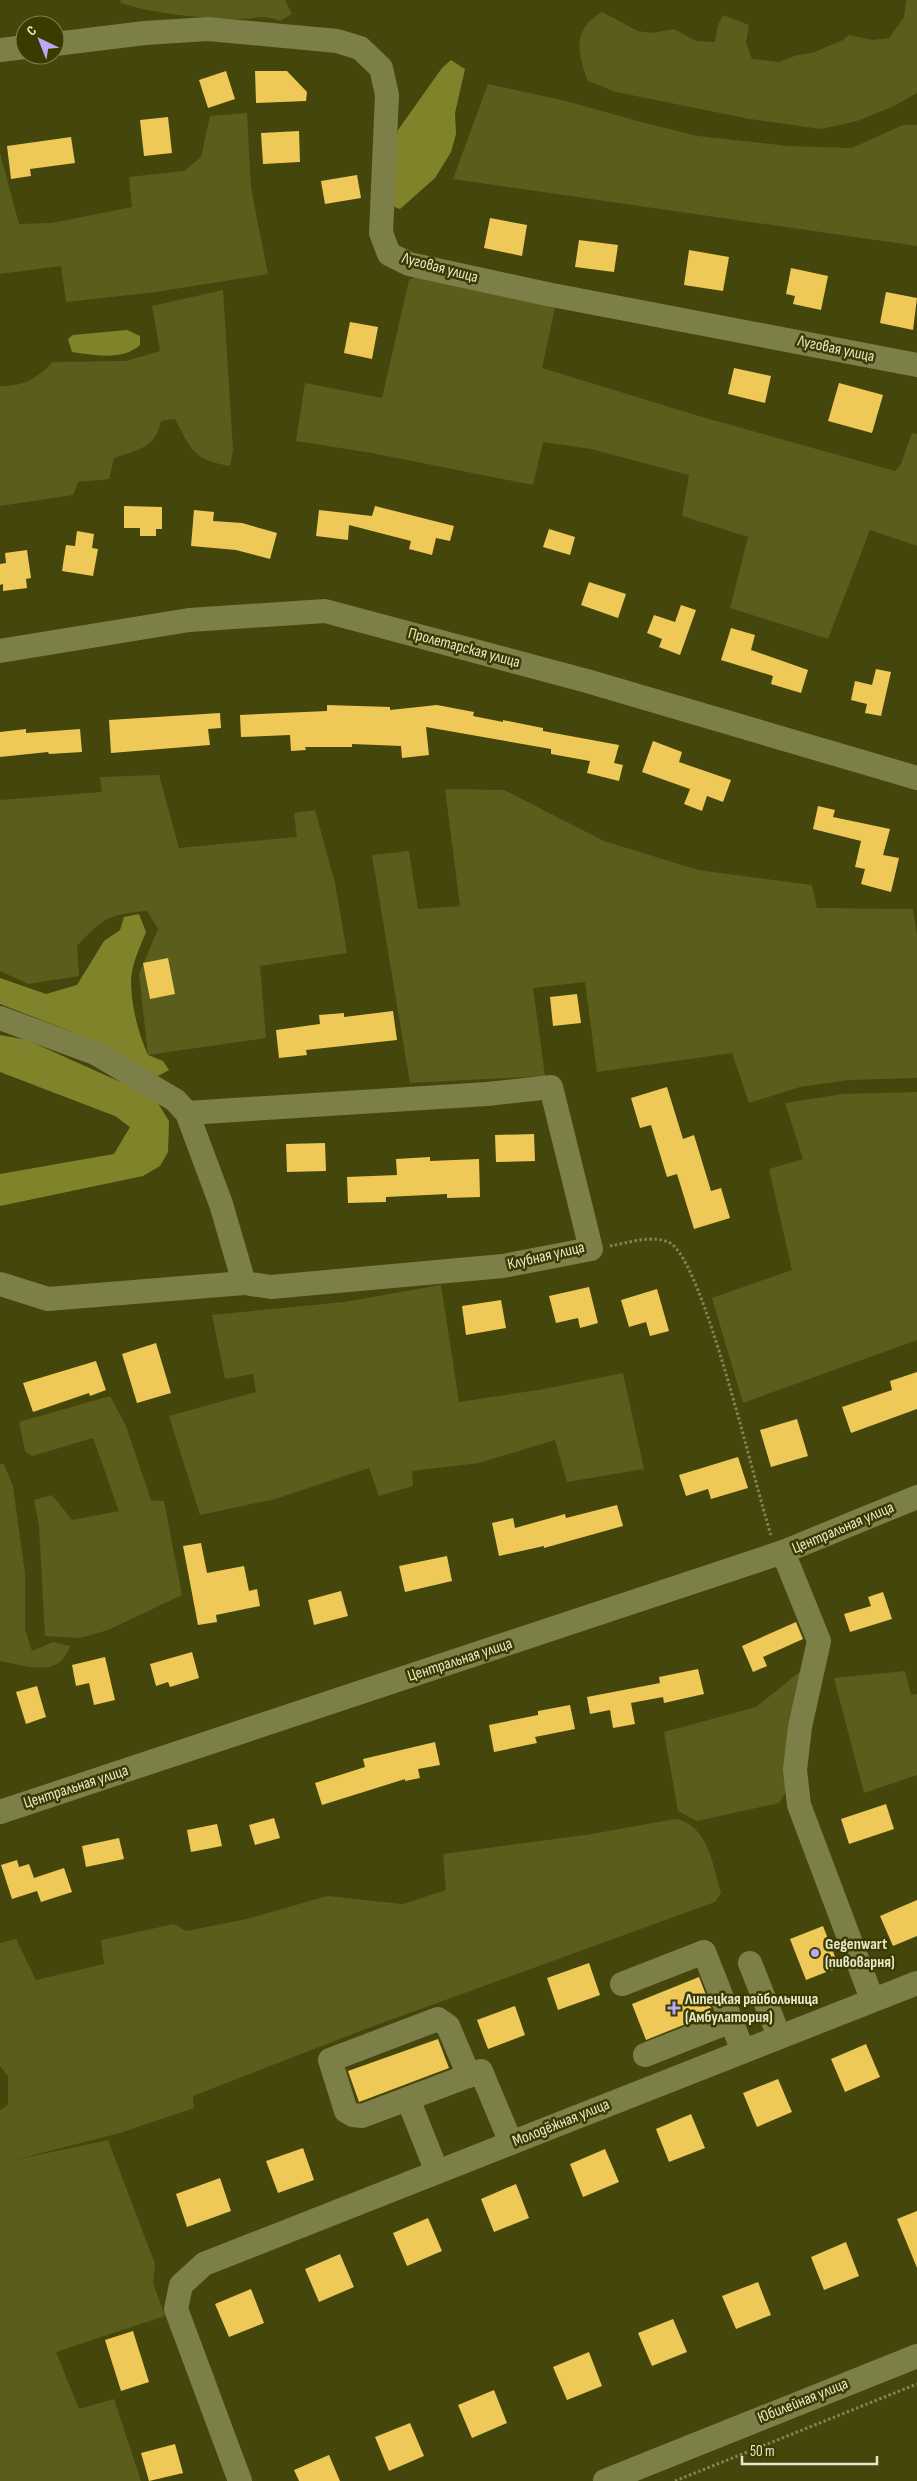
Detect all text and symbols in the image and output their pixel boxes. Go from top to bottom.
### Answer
north arrow [15,15,65,65]
text: С [23,22,40,40]
street label: Луговая улица [399,248,480,287]
street label: Луговая улица [795,331,876,366]
street label: Пролетарская улица [406,624,522,672]
street label: Клубная улица [506,1238,586,1274]
street label: Центральная улица [789,1498,897,1558]
street label: Центральная улица [405,1634,515,1686]
street label: Центральная улица [21,1761,131,1813]
place label: Gegenwart (пивоварня) [825,1935,895,1972]
marker: Gegenwart (пивоварня) [809,1947,821,1959]
place label: Липецкая райбольница (Амбулатория) [684,1990,818,2027]
marker: Липецкая райбольница (Амбулатория) [667,2001,681,2015]
street label: Молодёжная улица [510,2095,612,2151]
street label: Юбилейная улица [755,2374,851,2428]
scale bar [742,2434,877,2466]
text: 50 m [750,2442,775,2461]

